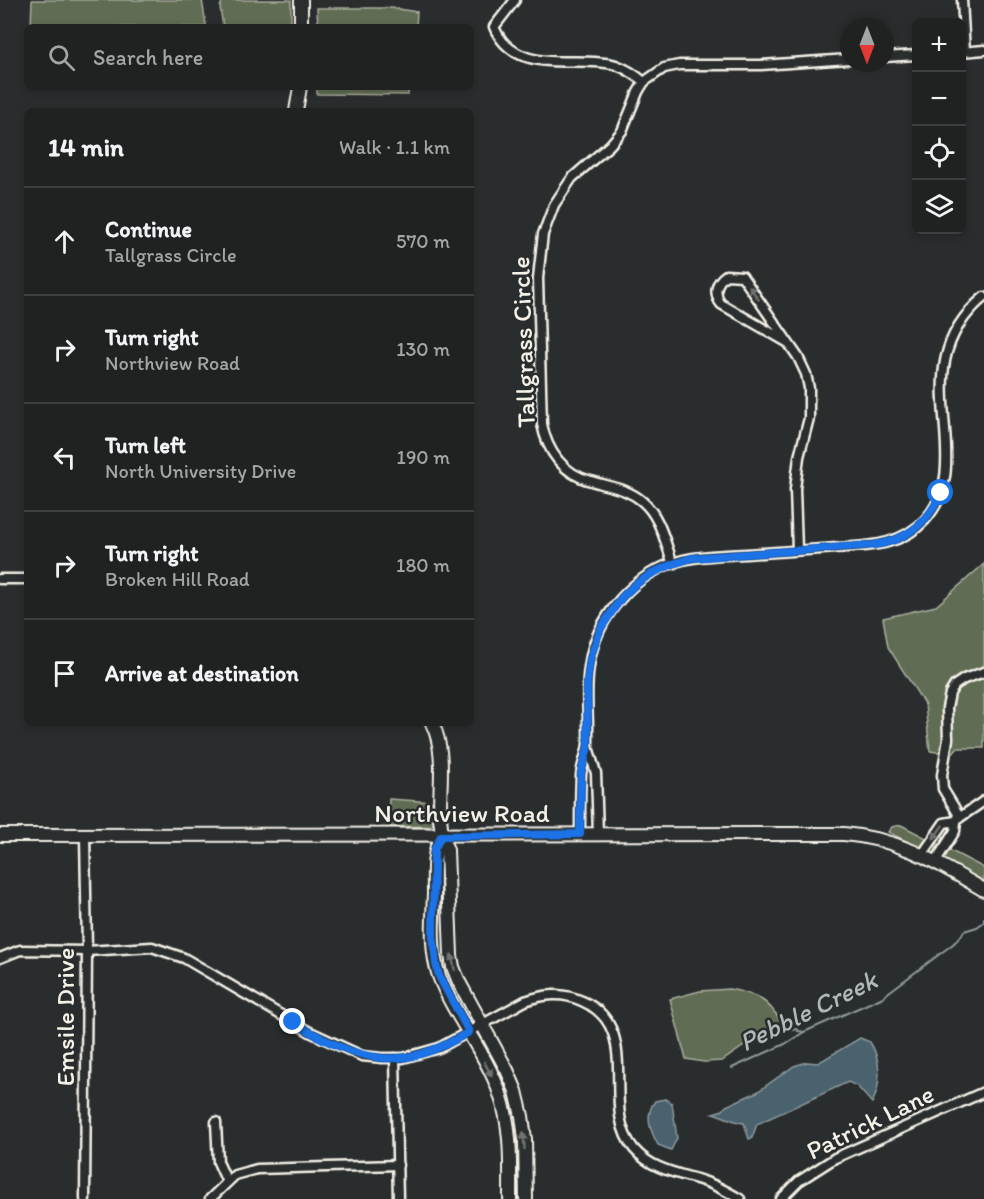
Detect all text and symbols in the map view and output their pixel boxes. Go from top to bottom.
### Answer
north arrow [840,18,894,72]
map controls [912,18,966,234]
button: + [912,18,966,72]
search box [24,24,474,90]
icon: search [45,41,78,74]
text: Search here [93,44,203,71]
button: − [912,72,966,126]
button: locate [912,126,966,180]
text: 14 min [48,131,124,163]
text: Walk · 1.1 km [339,135,450,159]
button: layers [912,180,966,234]
text: Continue [105,216,192,243]
icon: ahead [48,225,81,258]
text: 570 m [396,229,450,253]
text: Tallgrass Circle [105,243,237,267]
street label: Tallgrass Circle [504,256,542,428]
one-way arrow [749,286,761,301]
text: Turn right [105,324,199,351]
icon: right [48,333,81,366]
text: 130 m [396,337,450,361]
text: Northview Road [105,351,240,375]
text: Turn left [105,432,186,459]
icon: left [48,441,81,474]
text: 190 m [397,445,450,469]
text: North University Drive [105,459,296,483]
route start [927,479,953,505]
text: Turn right [105,540,199,567]
icon: right [48,549,81,582]
text: 180 m [396,553,450,577]
text: Broken Hill Road [105,567,250,591]
icon: arrive [48,657,81,690]
text: Arrive at destination [105,660,299,687]
street label: Northview Road [374,797,550,829]
one-way arrow [933,824,944,840]
street label: Emsile Drive [49,948,81,1086]
one-way arrow [447,952,457,971]
water label: Pebble Creek [733,962,884,1058]
route end [279,1008,305,1034]
one-way arrow [484,1060,493,1077]
street label: Patrick Lane [801,1077,939,1167]
one-way arrow [520,1131,529,1150]

